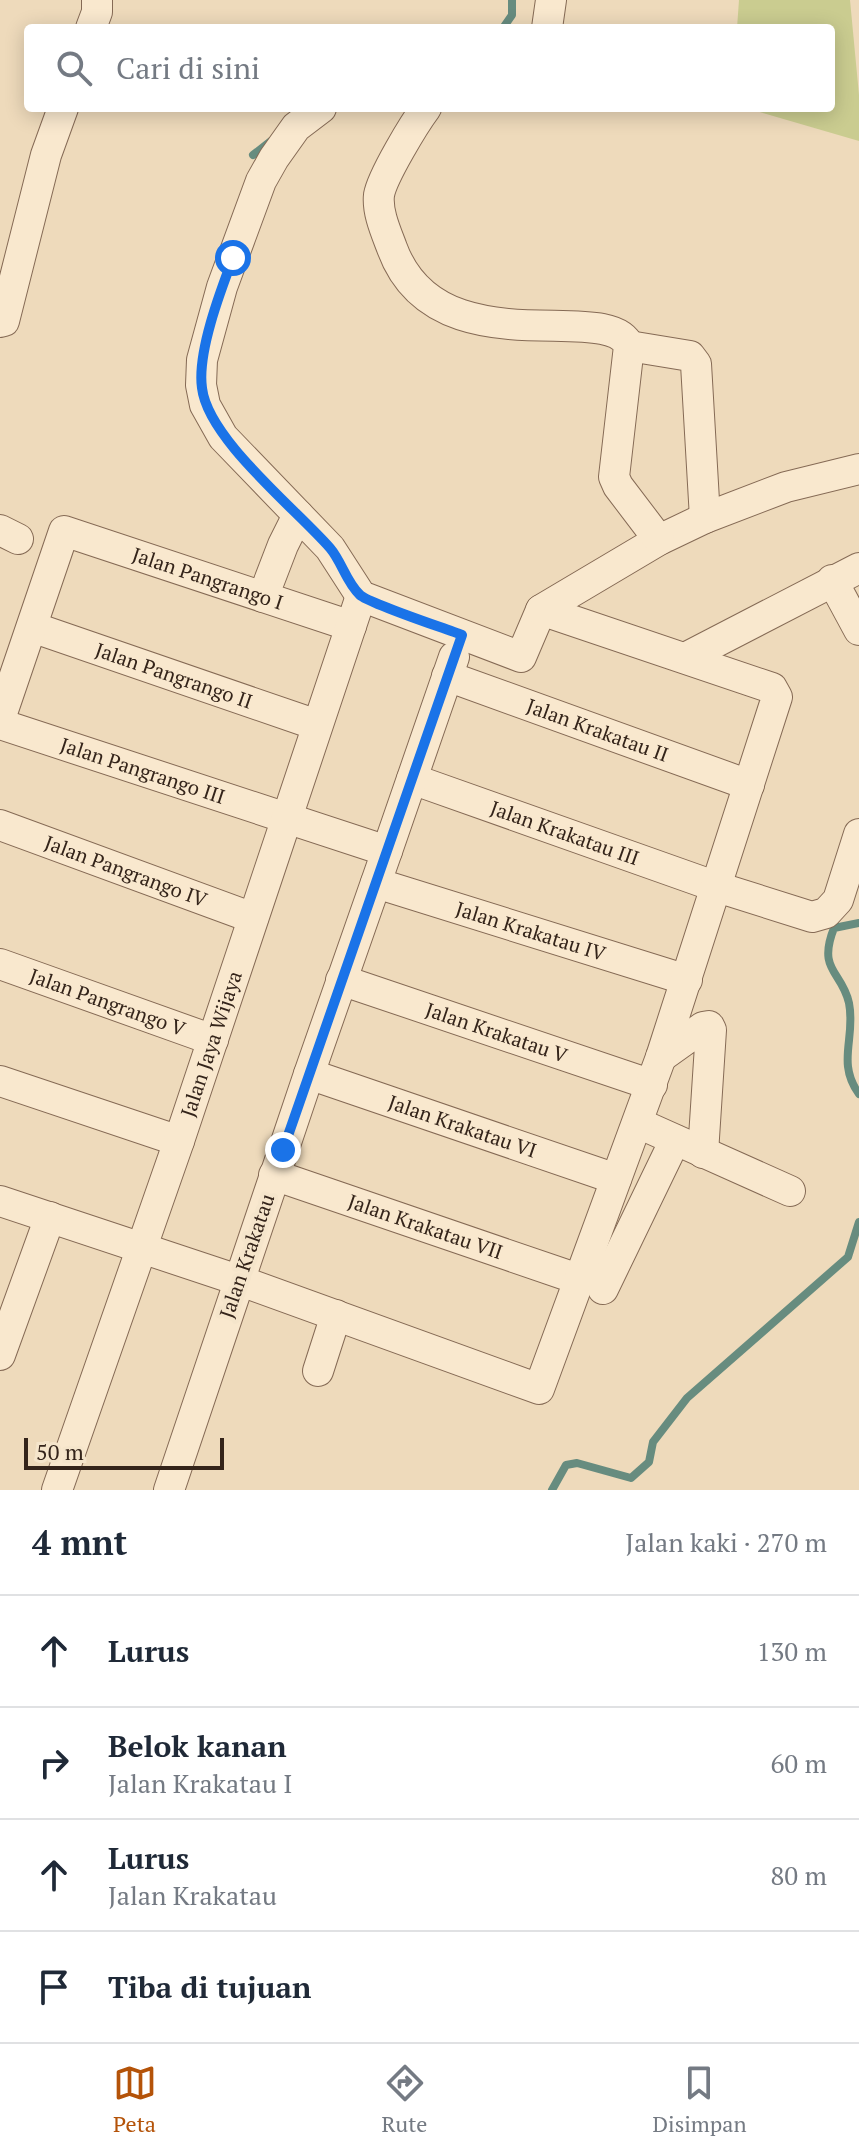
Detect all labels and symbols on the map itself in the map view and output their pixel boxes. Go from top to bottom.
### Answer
route start [215,240,251,276]
street label: Jalan Pangrango I [129,541,287,616]
street label: Jalan Pangrango II [92,636,256,715]
street label: Jalan Krakatau II [523,692,672,768]
street label: Jalan Pangrango III [57,731,228,810]
street label: Jalan Krakatau III [487,794,643,871]
street label: Jalan Pangrango IV [41,829,211,913]
street label: Jalan Krakatau IV [452,895,609,967]
street label: Jalan Pangrango V [26,962,189,1042]
street label: Jalan Jaya Wijaya [174,967,248,1121]
street label: Jalan Krakatau V [422,996,571,1069]
street label: Jalan Krakatau VI [385,1088,540,1164]
route end [265,1132,301,1168]
street label: Jalan Krakatau VII [345,1187,507,1265]
street label: Jalan Krakatau [213,1190,280,1322]
scale bar [24,1434,224,1470]

